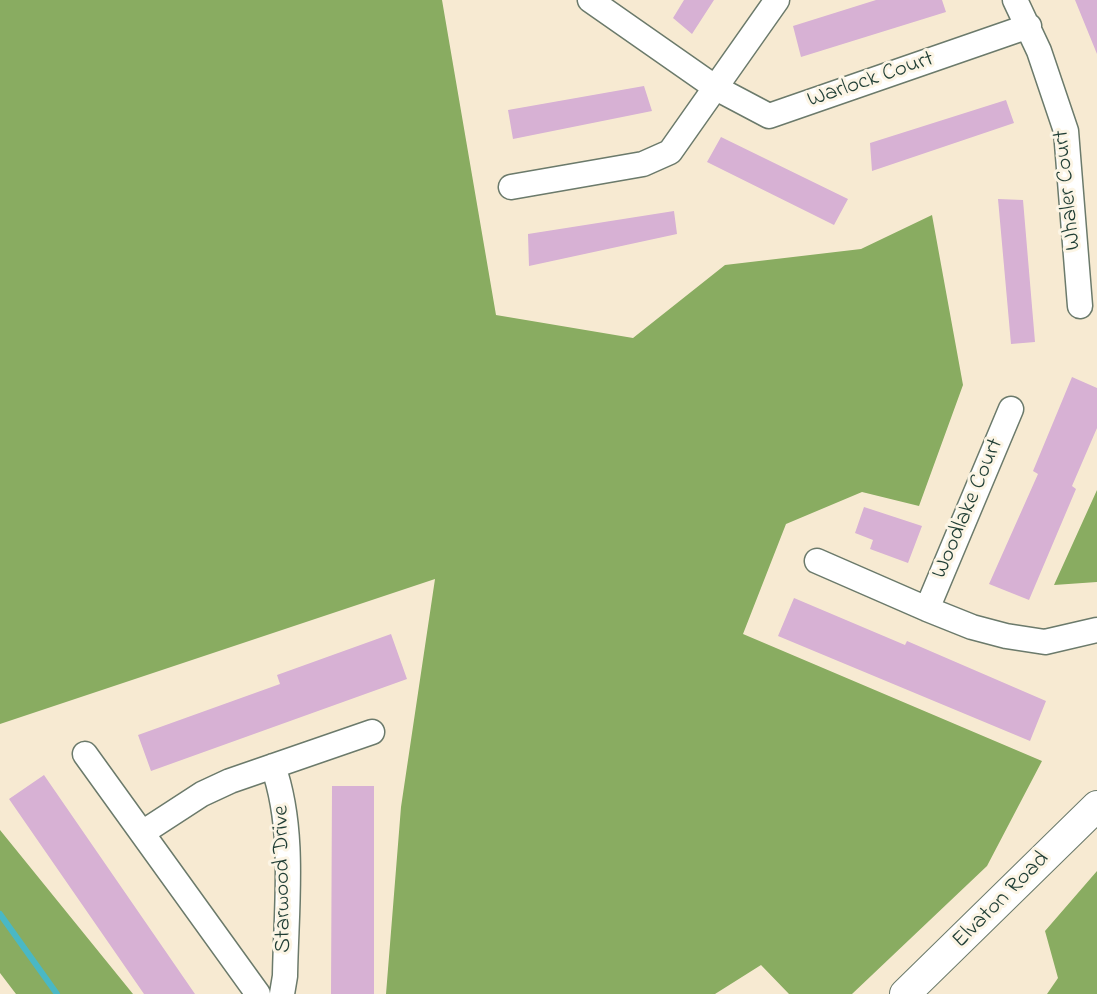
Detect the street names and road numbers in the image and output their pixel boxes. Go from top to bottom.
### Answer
street label: Warlock Court [804,47,938,115]
street label: Whaler Court [1049,129,1089,251]
street label: Woodlake Court [927,435,1011,583]
street label: Starwood Drive [269,805,299,953]
street label: Elvaton Road [948,847,1056,955]

